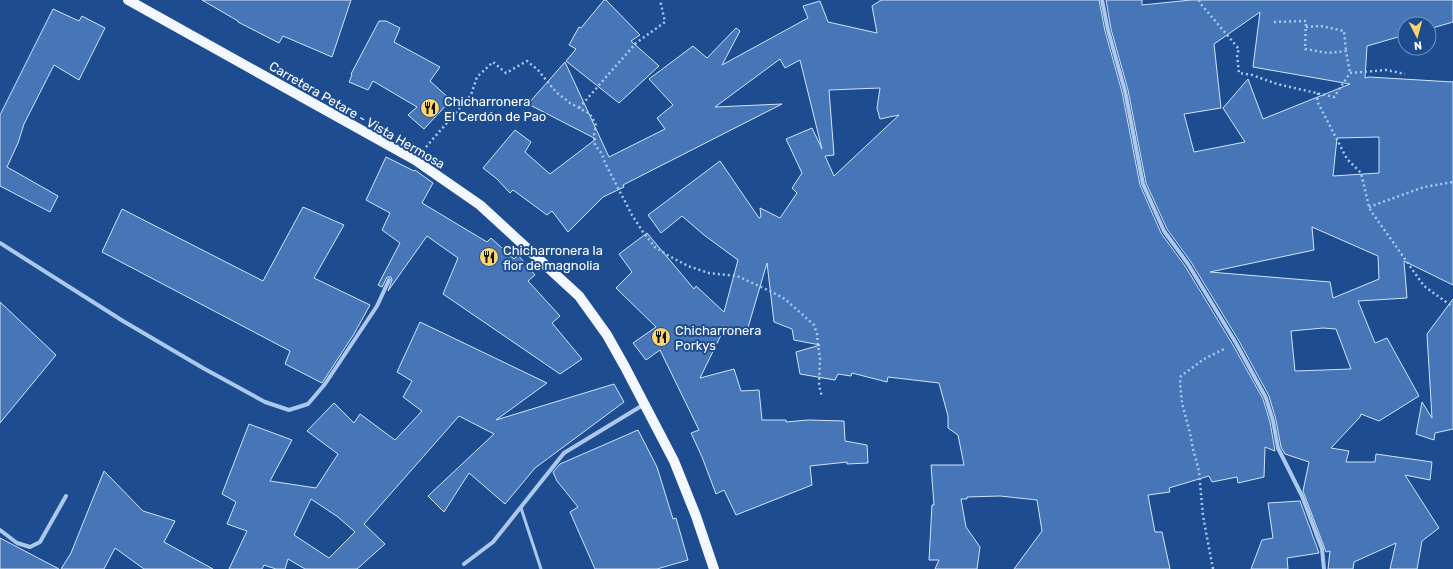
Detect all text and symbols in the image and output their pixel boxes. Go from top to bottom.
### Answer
north arrow [1397,16,1437,56]
text: N [1413,39,1423,52]
street label: Carretera Petare - Vista Hermosa [266,58,448,172]
place label: Chicharronera El Cerdón de Pao [444,94,546,124]
restaurant icon: Chicharronera El Cerdón de Pao [419,97,441,119]
place label: Chicharronera la flor de magnolia [503,243,603,274]
restaurant icon: Chicharronera la flor de magnolia [478,246,500,268]
place label: Chicharronera Porkys [675,323,761,353]
restaurant icon: Chicharronera Porkys [650,326,672,348]

